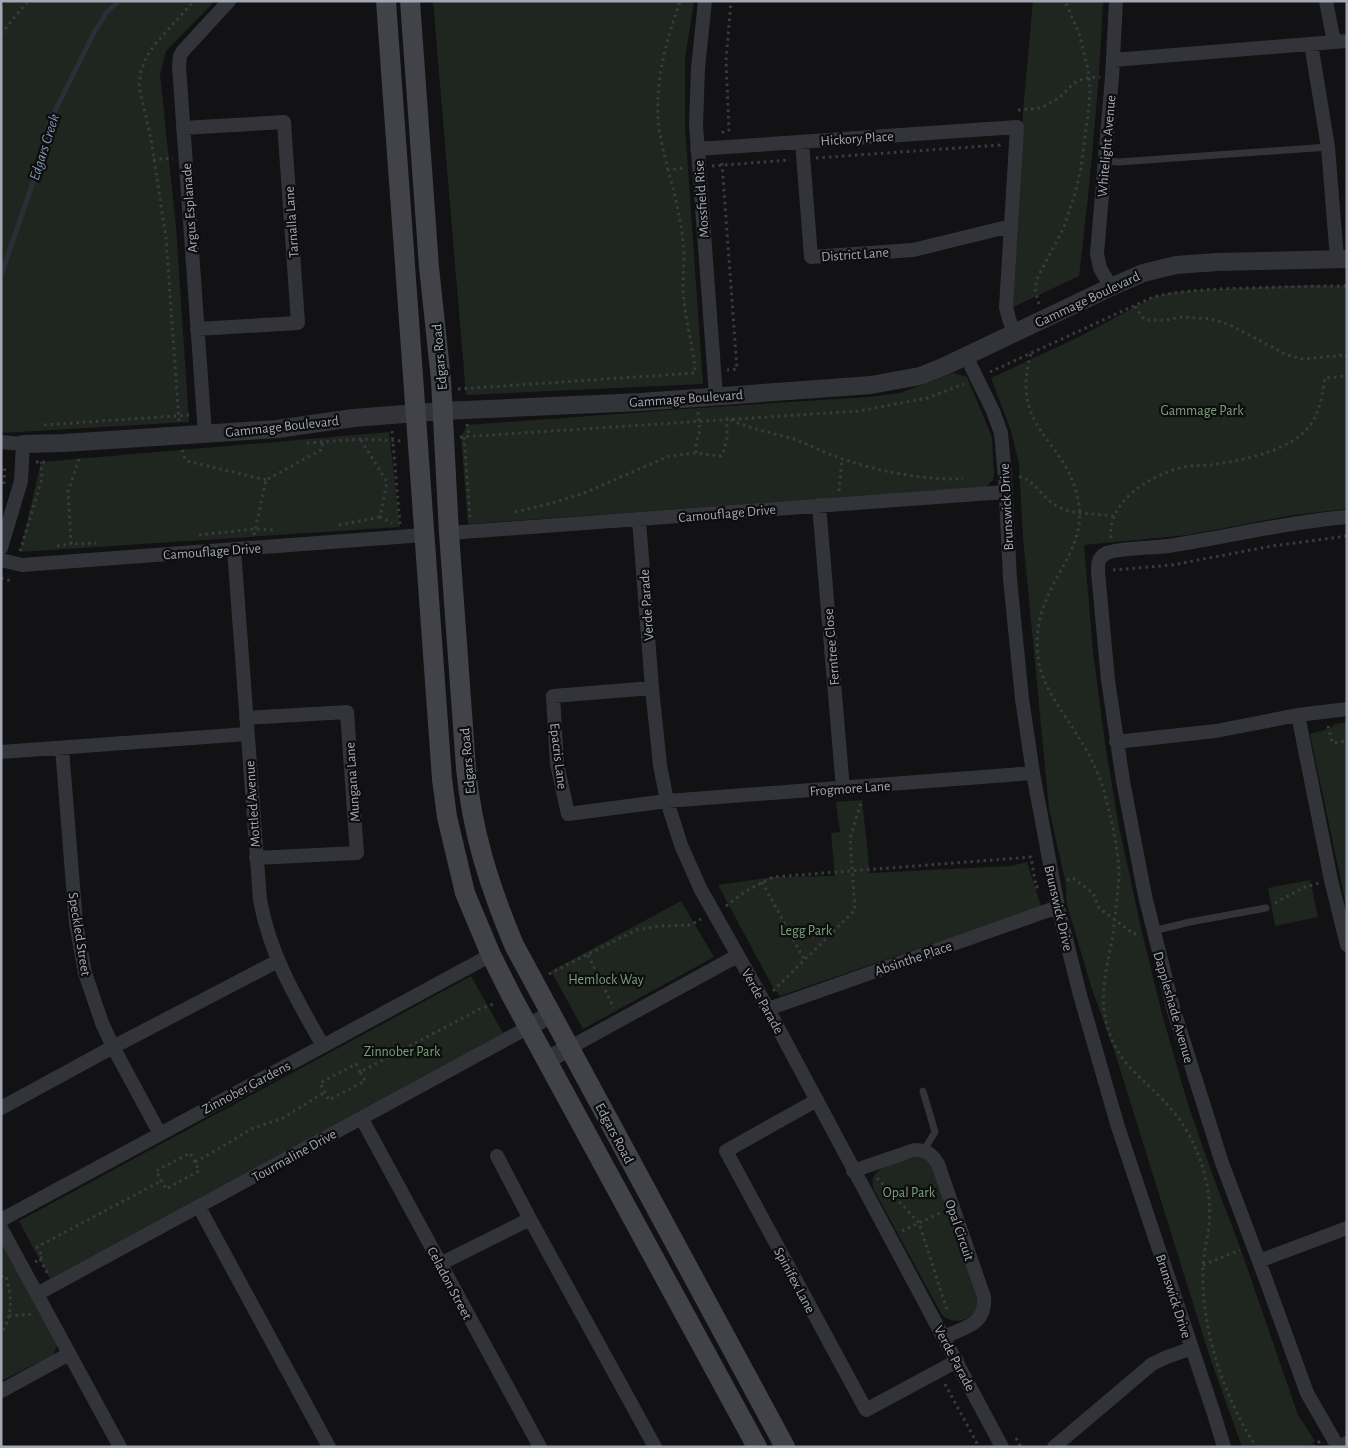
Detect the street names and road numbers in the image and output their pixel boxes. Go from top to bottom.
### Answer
street label: Whitelight Avenue [1096,95,1118,198]
street label: Hickory Place [820,129,894,149]
street label: Mossfield Rise [692,160,712,238]
street label: Argus Esplanade [180,162,200,253]
street label: Tarnalla Lane [283,186,301,258]
street label: District Lane [821,246,889,264]
street label: Gammage Boulevard [1033,269,1142,330]
street label: Edgars Road [430,323,450,391]
street label: Gammage Boulevard [629,388,743,410]
street label: Gammage Boulevard [225,414,340,440]
street label: Brunswick Drive [998,463,1016,551]
street label: Camouflage Drive [678,503,776,525]
street label: Camouflage Drive [163,542,261,562]
street label: Verde Parade [638,569,656,641]
street label: Ferntree Close [822,608,842,686]
street label: Epacris Lane [547,722,569,790]
street label: Edgars Road [458,727,478,795]
street label: Mungana Lane [343,742,363,822]
street label: Mottled Avenue [243,760,263,848]
street label: Frogmore Lane [809,779,891,799]
street label: Brunswick Drive [1041,864,1075,952]
street label: Speckled Street [65,891,93,977]
street label: Absinthe Place [873,939,954,979]
street label: Dappleshade Avenue [1150,950,1196,1065]
street label: Verde Parade [739,967,786,1036]
street label: Zinnober Gardens [200,1059,293,1117]
street label: Edgars Road [592,1101,636,1166]
street label: Tourmaline Drive [250,1127,339,1185]
street label: Opal Circuit [942,1198,976,1263]
street label: Celadon Street [424,1245,474,1322]
street label: Spinifex Lane [771,1245,817,1316]
street label: Brunswick Drive [1153,1253,1193,1340]
street label: Verde Parade [931,1323,977,1394]

